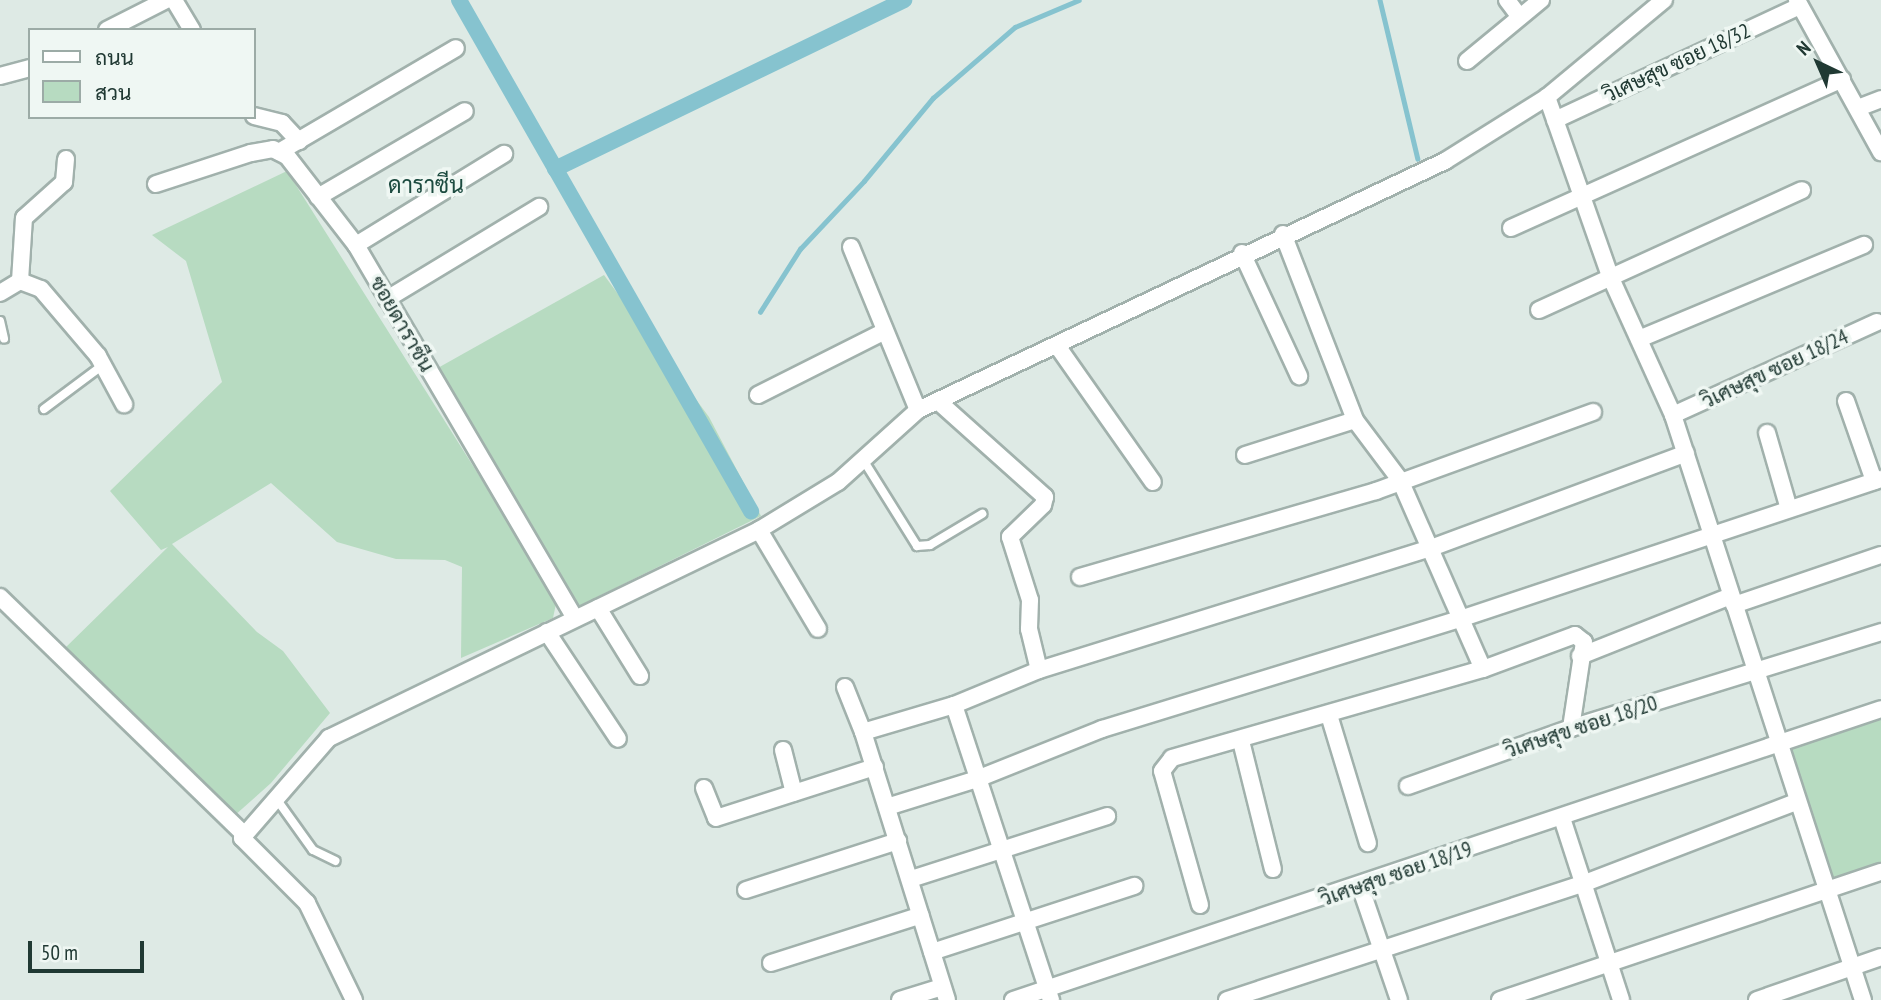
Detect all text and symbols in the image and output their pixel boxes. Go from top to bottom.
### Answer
street label: วิเศษสุข ซอย 18/32 [1600,18,1754,108]
legend [28,28,256,119]
north arrow [1783,28,1853,98]
text: N [1791,36,1815,60]
text: ถนน [95,44,134,71]
text: สวน [95,79,131,106]
district label: ดาราซีน [388,171,464,199]
street label: ซอยดาราซีน [364,272,440,376]
street label: วิเศษสุข ซอย 18/24 [1698,324,1852,414]
street label: วิเศษสุข ซอย 18/20 [1502,690,1660,764]
street label: วิเศษสุข ซอย 18/19 [1317,836,1475,912]
scale bar [32,926,147,970]
text: 50 m [41,939,78,966]

